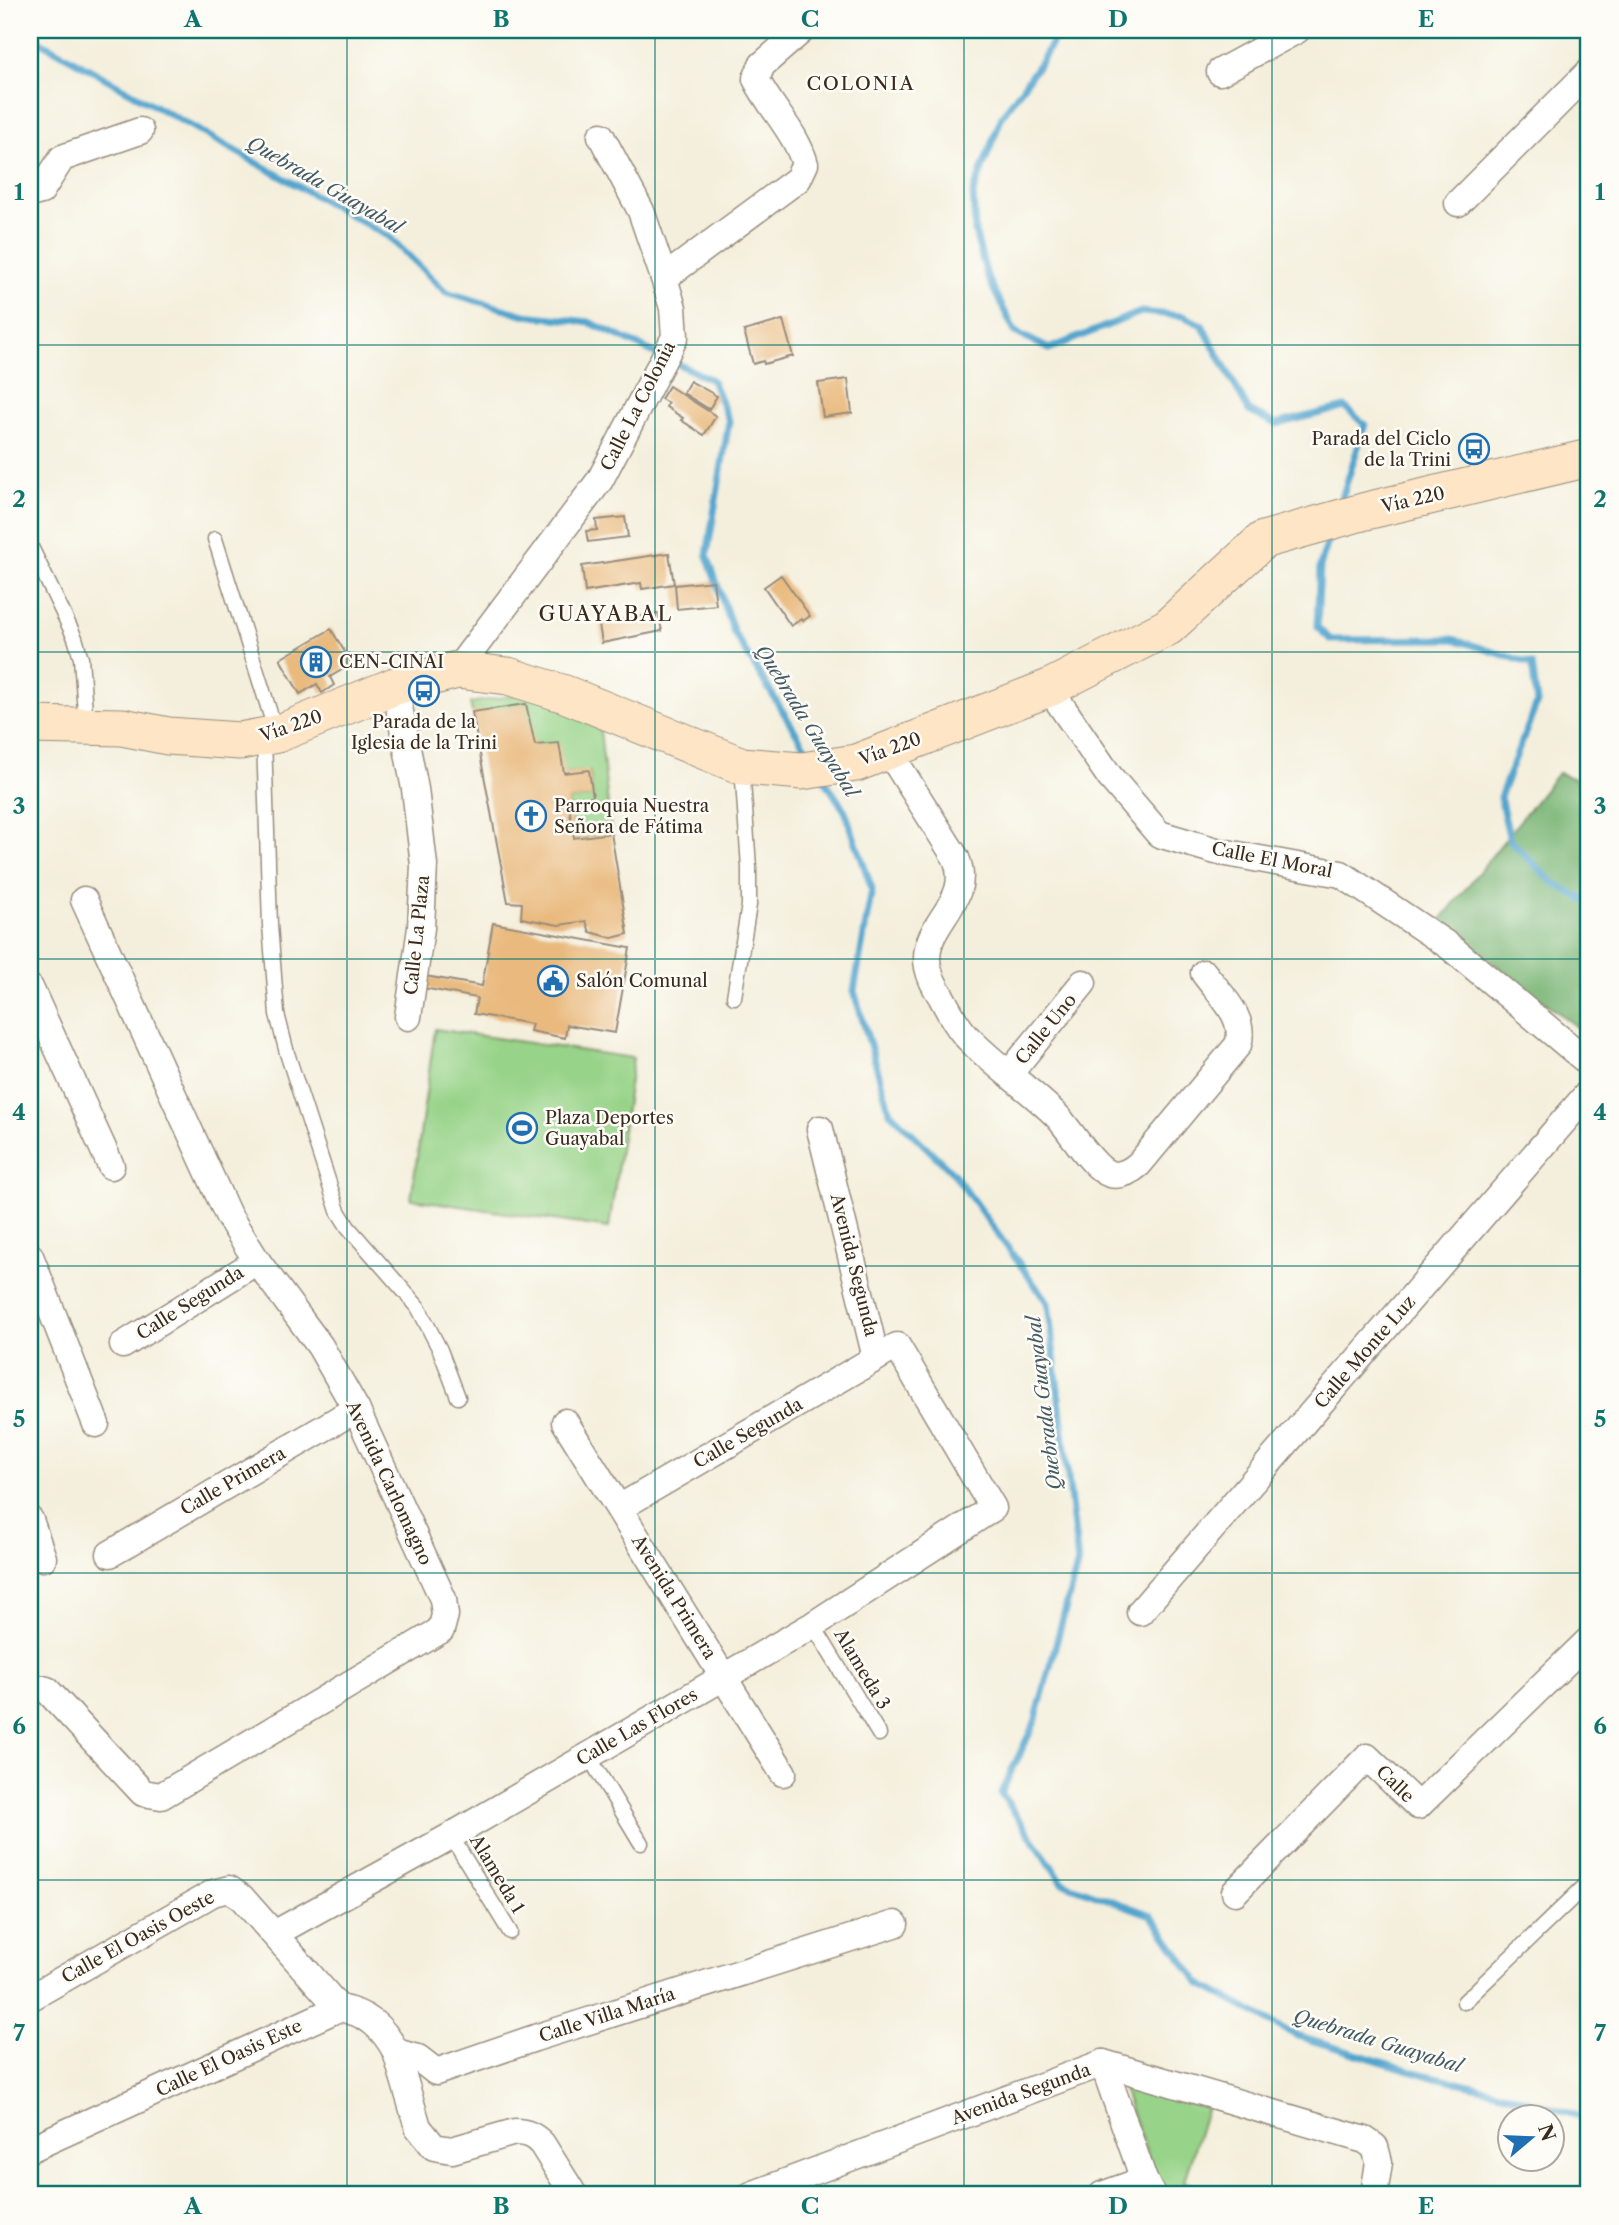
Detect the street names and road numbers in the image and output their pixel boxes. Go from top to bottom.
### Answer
street label: Calle La Colonia [596,337,680,474]
street label: Vía 220 [1378,482,1447,518]
street label: Vía 220 [256,705,325,747]
street label: Vía 220 [855,728,924,771]
street label: Calle El Moral [1210,838,1334,882]
street label: Calle La Plaza [400,874,434,996]
street label: Calle Uno [1011,989,1081,1069]
street label: Avenida Segunda [825,1190,883,1339]
street label: Calle Segunda [132,1261,248,1345]
street label: Calle Monte Luz [1310,1291,1420,1413]
street label: Calle Segunda [690,1393,807,1473]
street label: Avenida Carlomagno [341,1396,437,1569]
street label: Calle Primera [177,1442,290,1520]
street label: Avenida Primera [626,1530,721,1664]
street label: Alameda 3 [829,1624,895,1713]
street label: Calle Las Flores [573,1683,701,1771]
street label: Calle [1371,1761,1419,1807]
street label: Alameda 1 [464,1830,529,1918]
street label: Calle El Oasis Oeste [58,1886,218,1988]
street label: Calle Villa María [536,1983,678,2047]
street label: Calle El Oasis Este [153,2015,305,2101]
street label: Avenida Segunda [947,2058,1094,2130]

